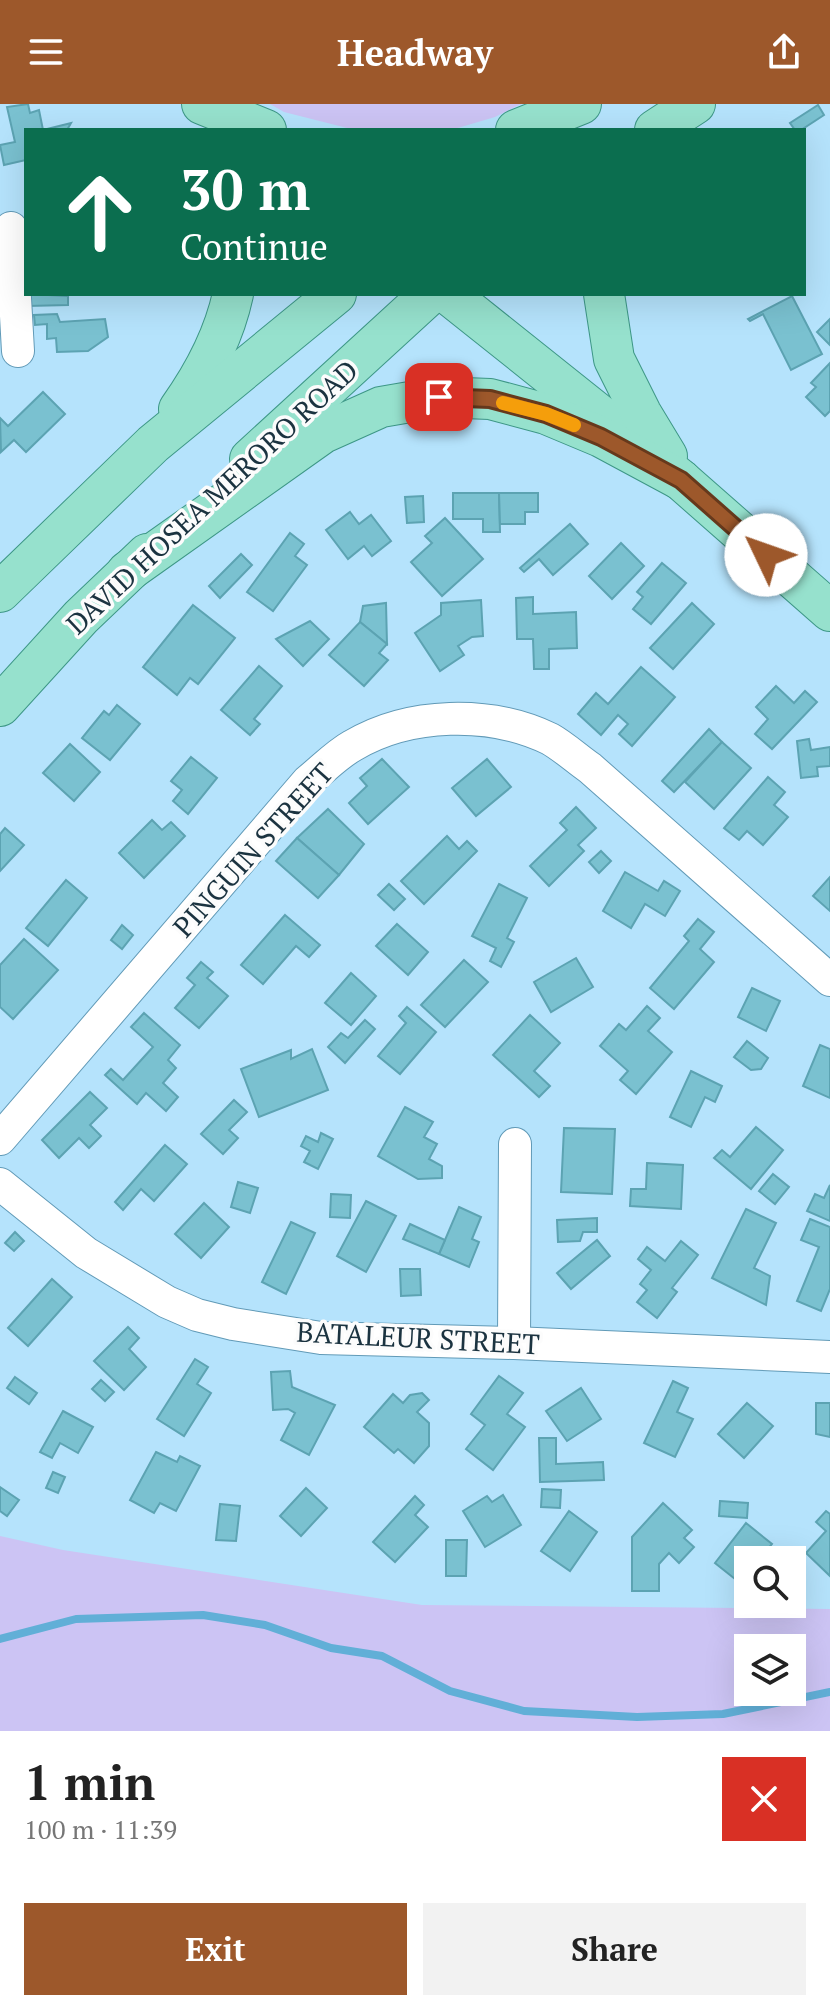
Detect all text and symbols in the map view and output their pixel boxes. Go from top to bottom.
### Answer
text: Headway [337,29,493,76]
icon: menu [24,30,68,74]
icon: share [762,30,806,74]
text: 30 m [180,152,310,226]
icon: ahead [48,160,152,264]
text: Continue [180,223,328,270]
street label: DAVID HOSEA MERORO ROAD [58,352,365,642]
pin [405,363,473,431]
icon: arrive [417,375,461,419]
position arrow [724,513,808,597]
street label: PINGUIN STREET [164,755,341,945]
street label: BATALEUR STREET [295,1313,541,1362]
map controls [734,1546,806,1706]
button: search [734,1546,806,1618]
button: layers [734,1634,806,1706]
text: 1 min [24,1750,155,1814]
button: close [722,1757,806,1841]
text: 100 m · 11:39 [24,1812,177,1846]
button: Exit [24,1903,407,1995]
button: Share [423,1903,806,1995]

